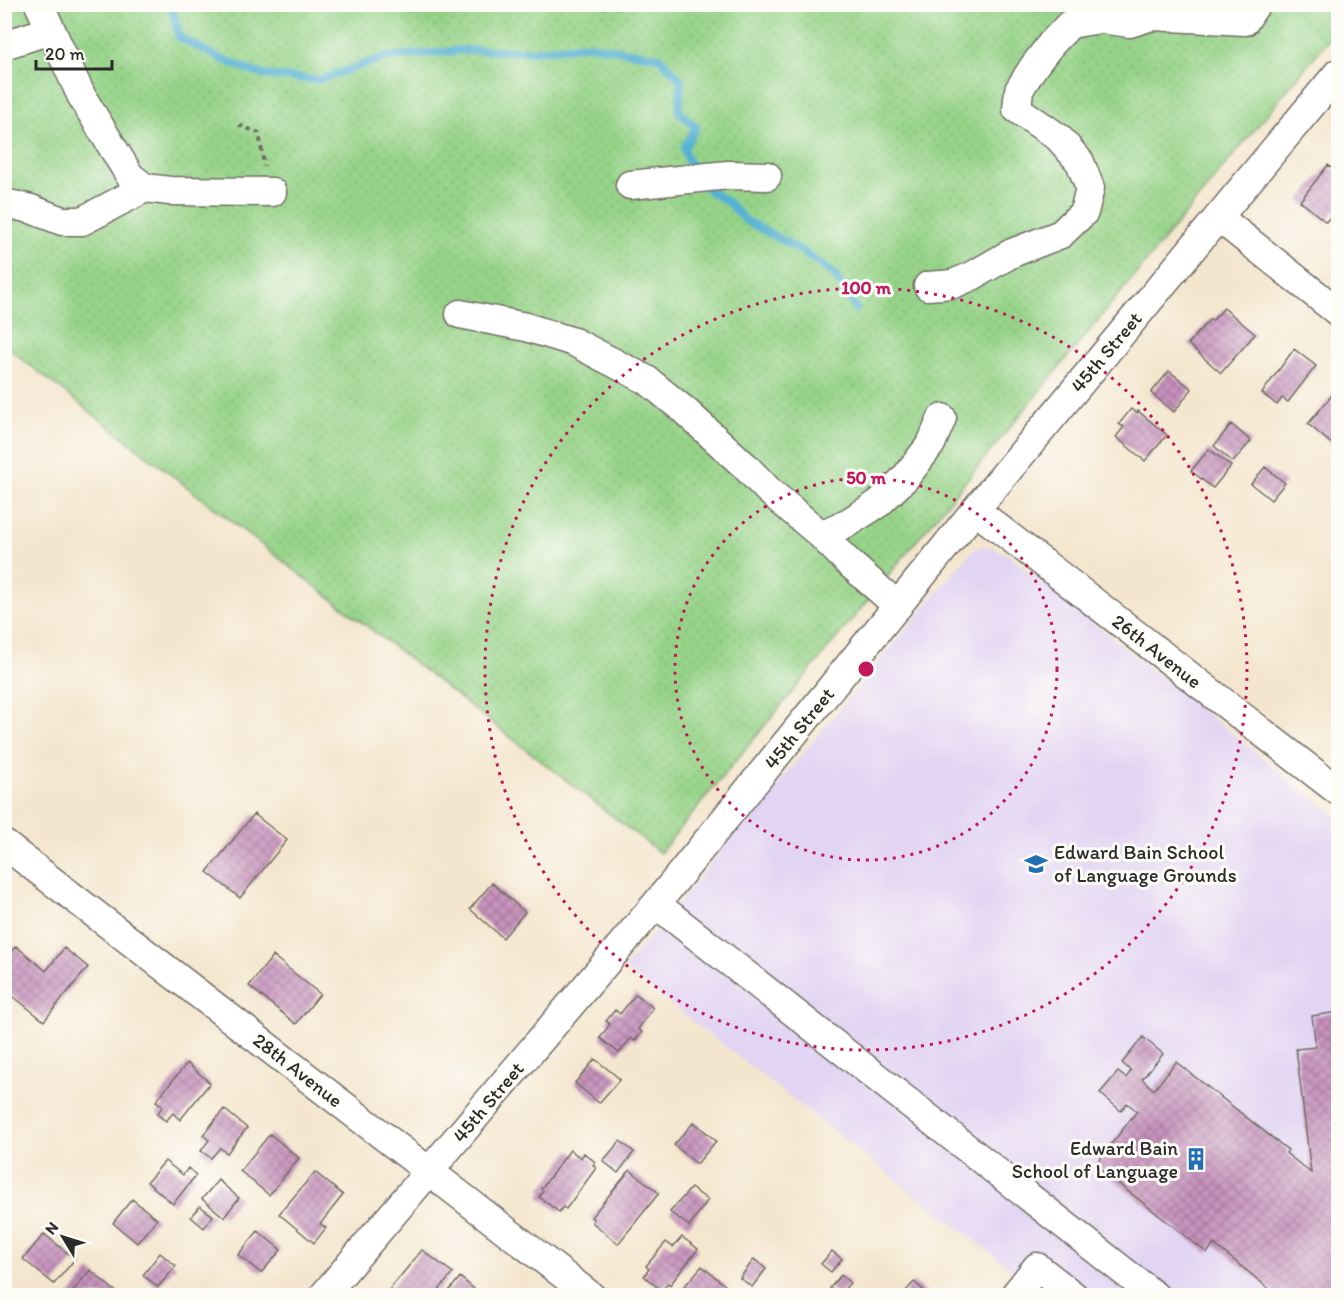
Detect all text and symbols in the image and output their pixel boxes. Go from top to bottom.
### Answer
scale bar [36,33,112,71]
text: 20 m [45,43,85,65]
text: 100 m [841,277,892,299]
street label: 45th Street [1065,306,1147,397]
text: 50 m [846,467,887,489]
street label: 26th Avenue [1108,609,1206,693]
centre of rings [856,659,876,679]
street label: 45th Street [759,682,839,774]
place label: Edward Bain School of Language Grounds [1054,840,1237,887]
school or university icon: Edward Bain School of Language Grounds [1023,851,1049,877]
street label: 28th Avenue [248,1028,348,1112]
street label: 45th Street [447,1056,529,1147]
place label: Edward Bain School of Language [1012,1136,1178,1183]
building icon: Edward Bain School of Language [1183,1146,1209,1172]
north arrow [33,1207,93,1267]
text: N [41,1218,62,1238]

